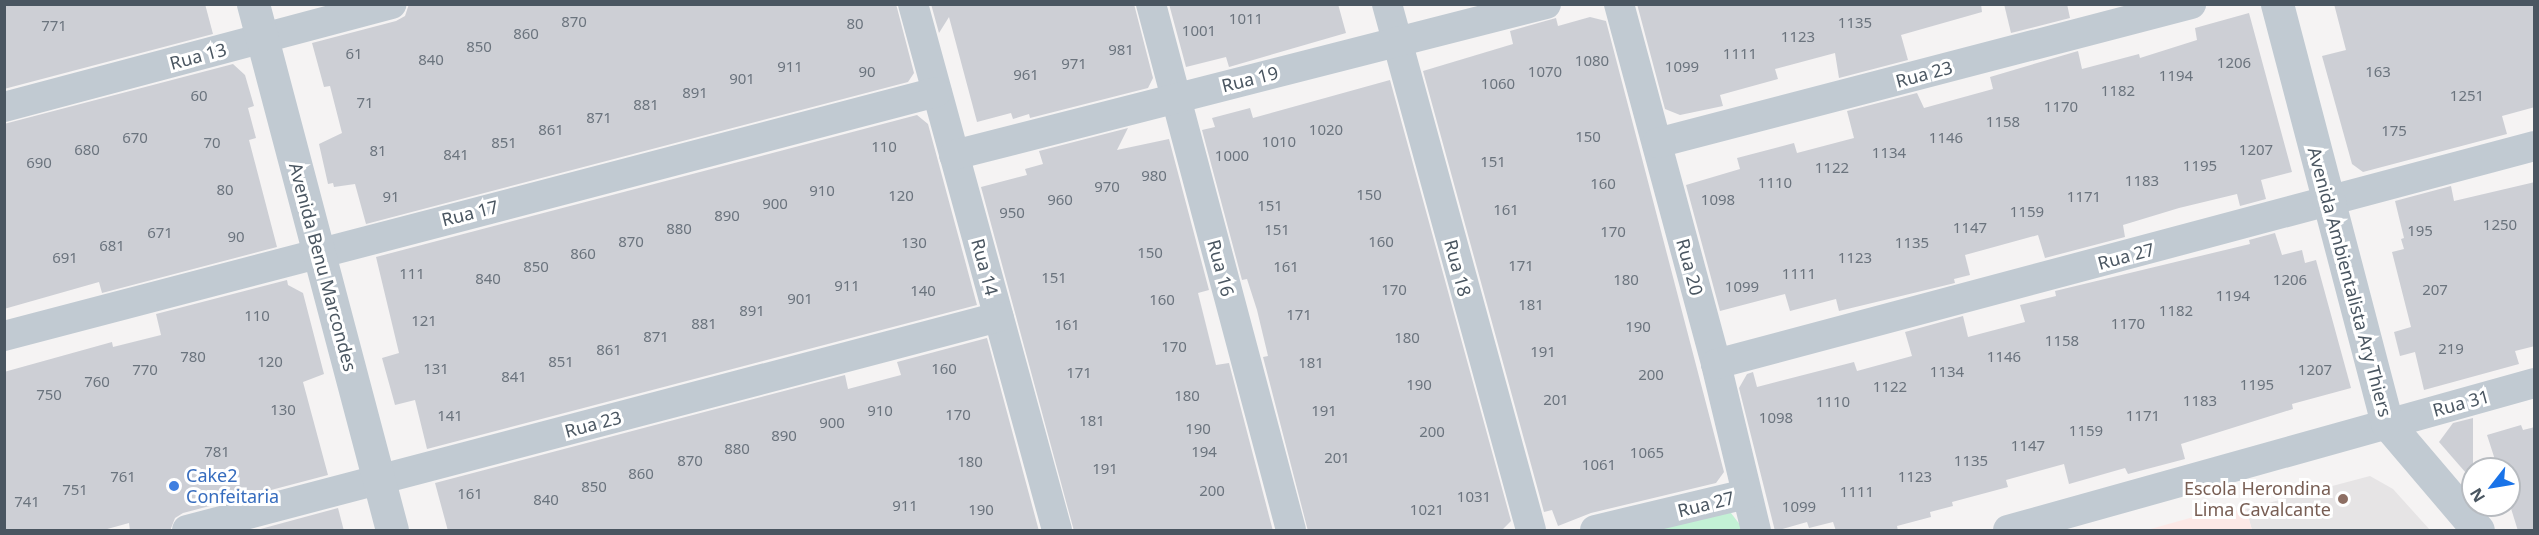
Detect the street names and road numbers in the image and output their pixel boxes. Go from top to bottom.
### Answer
street label: Rua 13 [167,38,229,74]
street label: Rua 23 [1893,56,1955,92]
street label: Rua 19 [1219,62,1281,96]
street label: Avenida Ambientalista Ary Thiers [2304,145,2396,419]
street label: Avenida Benu Marcondes [285,160,361,374]
street label: Rua 17 [439,196,501,230]
street label: Rua 14 [967,236,1003,298]
street label: Rua 20 [1672,236,1708,298]
street label: Rua 16 [1203,237,1239,299]
street label: Rua 18 [1440,237,1476,299]
street label: Rua 27 [2095,238,2157,274]
street label: Rua 31 [2430,385,2492,421]
street label: Rua 23 [562,406,624,442]
street label: Rua 27 [1675,487,1737,521]

